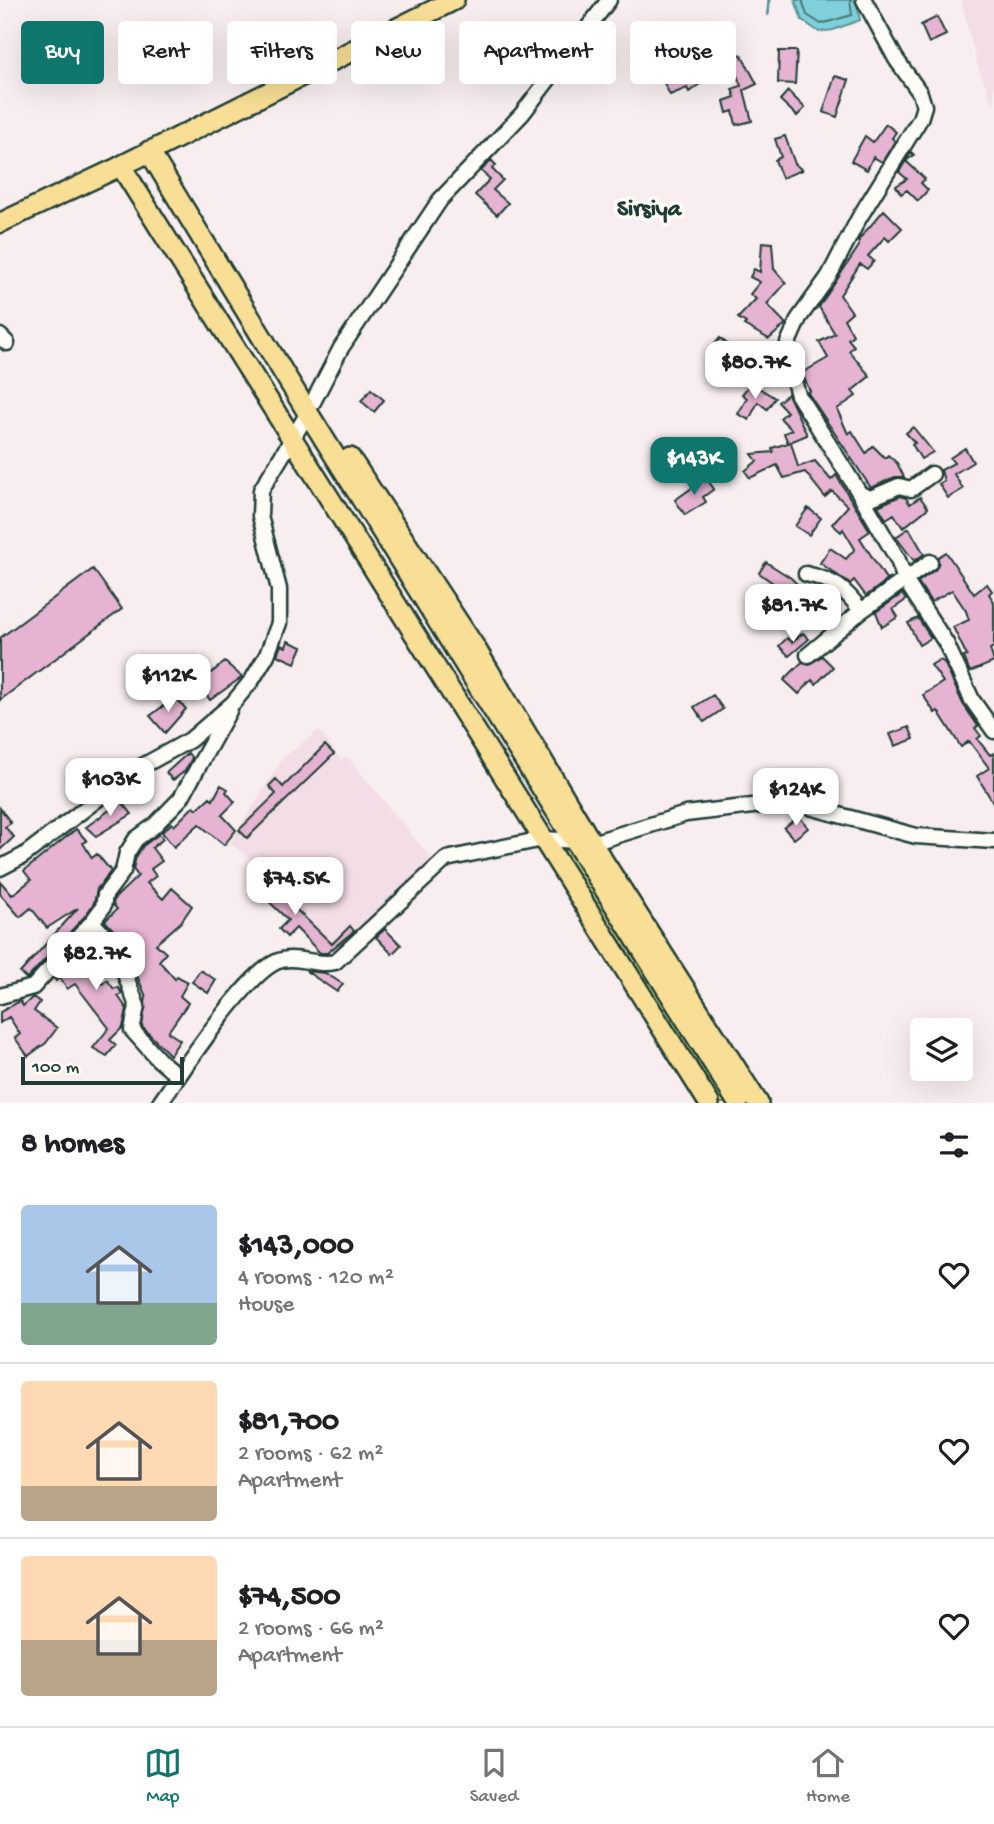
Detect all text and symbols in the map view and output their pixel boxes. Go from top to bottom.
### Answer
chip: Buy [21,21,104,84]
chip: Rent [118,21,213,84]
chip: Filters [227,21,337,84]
chip: New [351,21,445,84]
chip: Apartment [459,21,616,84]
chip: House [630,21,736,84]
district label: Sirsiya [617,196,683,225]
pin: $80.7K [698,342,812,401]
text: $80.7K [721,350,789,377]
pin: $143K [645,438,743,497]
text: $143K [666,446,722,473]
pin: $81.7K [736,584,850,644]
text: $81.7K [761,593,825,620]
pin: $112K [119,654,217,714]
text: $112K [142,663,194,690]
pin: $103K [61,758,159,818]
text: $103K [81,767,139,794]
pin: $124K [747,768,845,828]
text: $124K [769,777,823,804]
pin: $74.5K [238,858,352,917]
text: $74.5K [262,866,328,893]
pin: $82.7K [39,932,153,992]
text: $82.7K [63,941,129,968]
map controls [910,1018,973,1081]
button: layers [910,1018,973,1081]
scale bar [21,1054,184,1086]
text: 100 m [32,1057,79,1080]
icon: filters [935,1126,973,1164]
text: 8 homes [21,1128,124,1163]
text: $143,000 [238,1230,354,1265]
icon: home [77,1233,161,1317]
icon: heart [935,1256,973,1294]
text: 4 rooms · 120 m² [238,1265,394,1292]
text: House [238,1292,294,1319]
text: $81,700 [238,1406,339,1441]
icon: home [77,1409,161,1493]
icon: heart [935,1432,973,1470]
text: 2 rooms · 62 m² [238,1441,383,1468]
text: Apartment [238,1468,342,1495]
text: $74,500 [238,1581,341,1616]
icon: home [77,1584,161,1668]
icon: heart [935,1607,973,1645]
text: 2 rooms · 66 m² [238,1616,384,1643]
text: Apartment [238,1643,342,1670]
tab: Map [144,1744,182,1809]
tab: Saved [470,1744,518,1809]
tab: Home [806,1744,850,1809]

